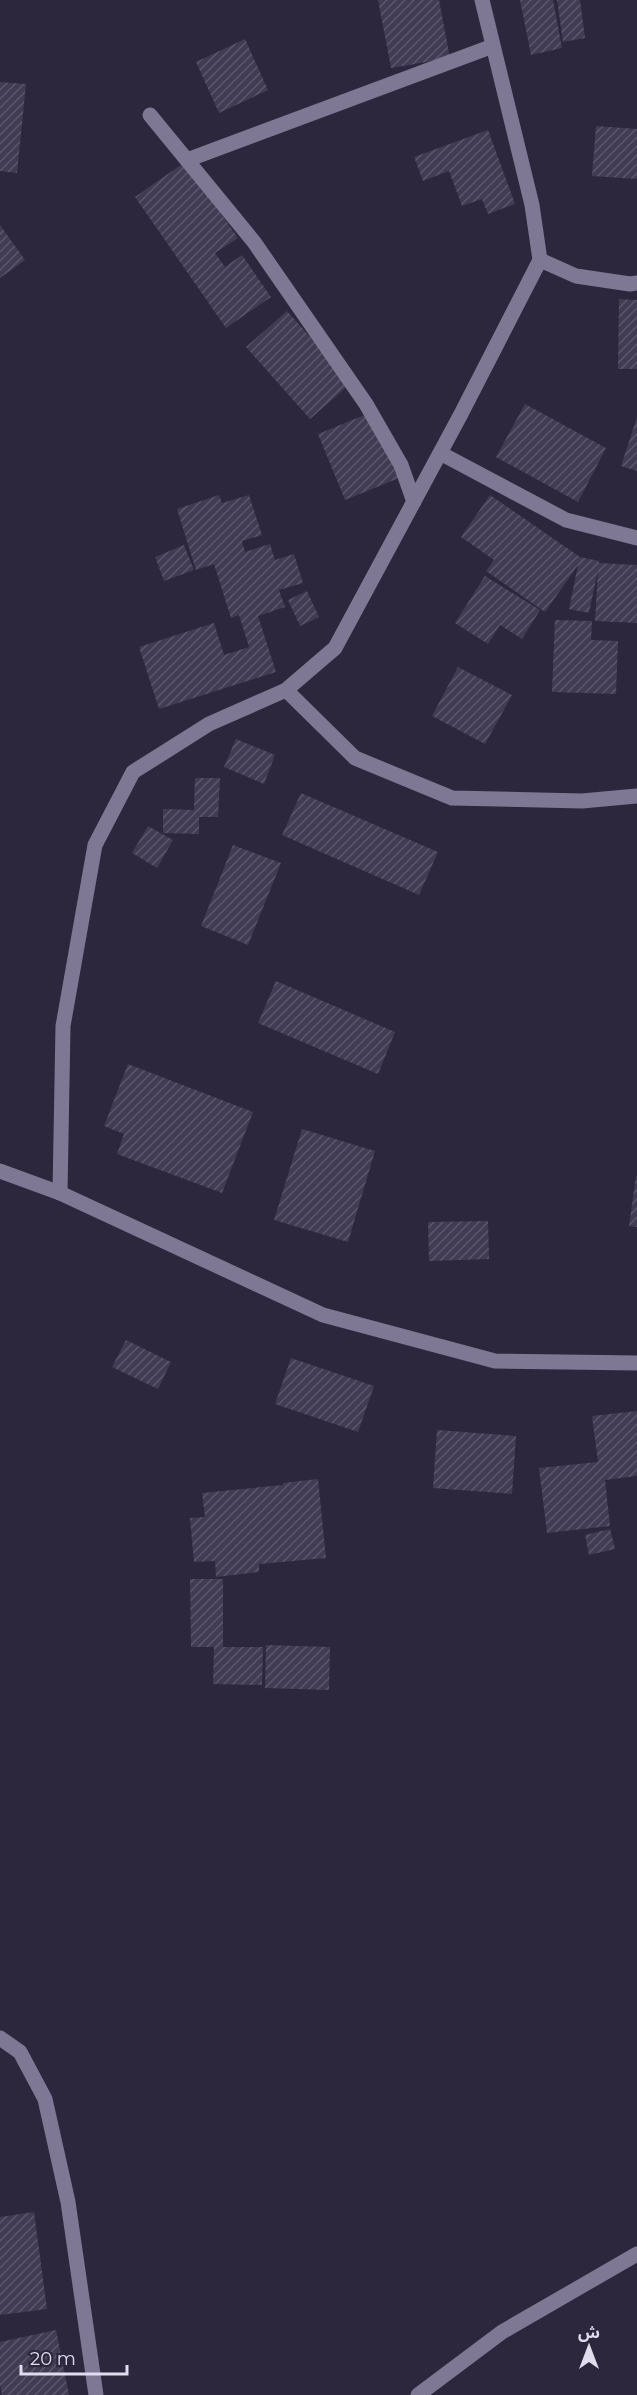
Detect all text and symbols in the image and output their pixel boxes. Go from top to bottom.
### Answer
north arrow [559,2317,619,2377]
text: ش [578,2323,600,2342]
scale bar [21,2338,128,2376]
text: 20 m [30,2348,76,2370]

